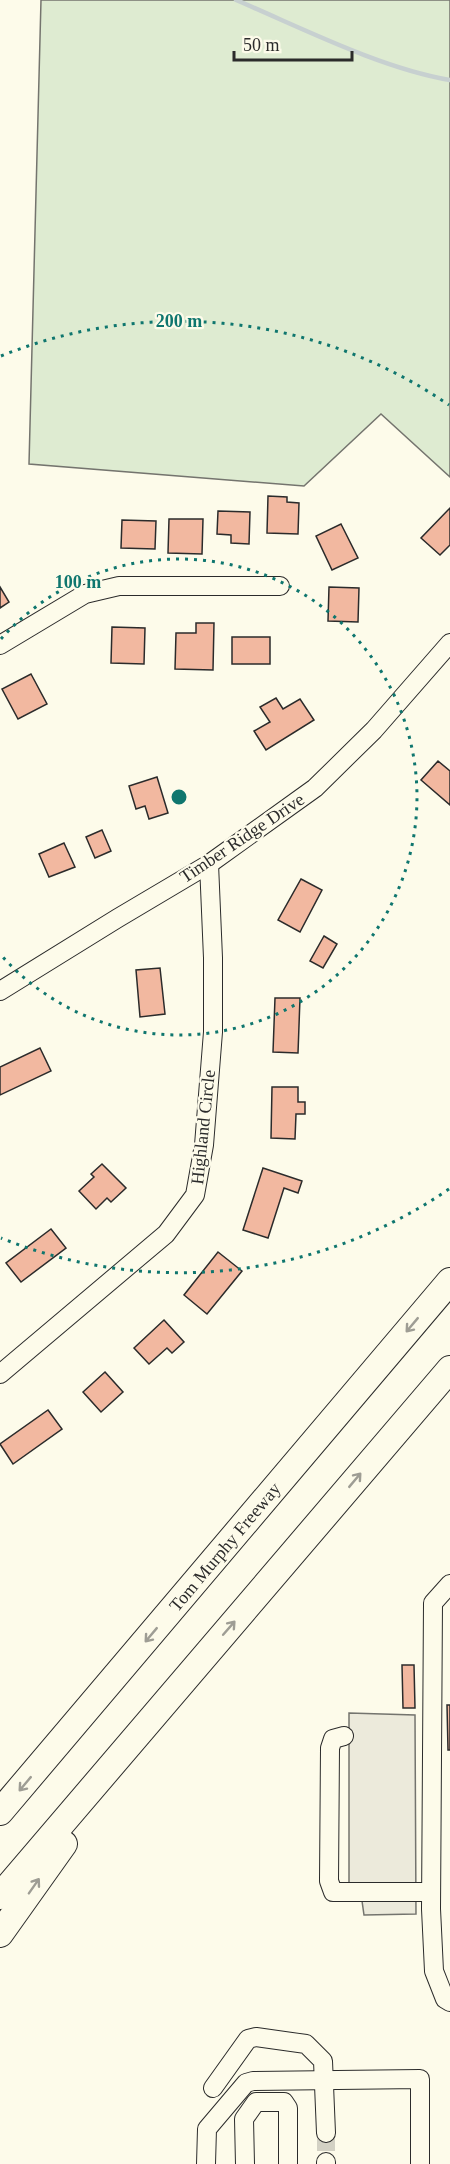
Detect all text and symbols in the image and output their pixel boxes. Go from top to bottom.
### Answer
scale bar [234,24,352,62]
text: 50 m [243,35,280,55]
text: 200 m [156,311,202,331]
text: 100 m [55,572,101,592]
centre of rings [169,787,189,807]
street label: Timber Ridge Drive [176,789,308,887]
street label: Highland Circle [187,1069,219,1185]
one-way arrow [405,1317,419,1332]
one-way arrow [349,1472,362,1488]
street label: Tom Murphy Freeway [165,1479,285,1615]
one-way arrow [222,1621,236,1636]
one-way arrow [144,1627,158,1642]
one-way arrow [18,1776,31,1792]
one-way arrow [28,1879,40,1895]

